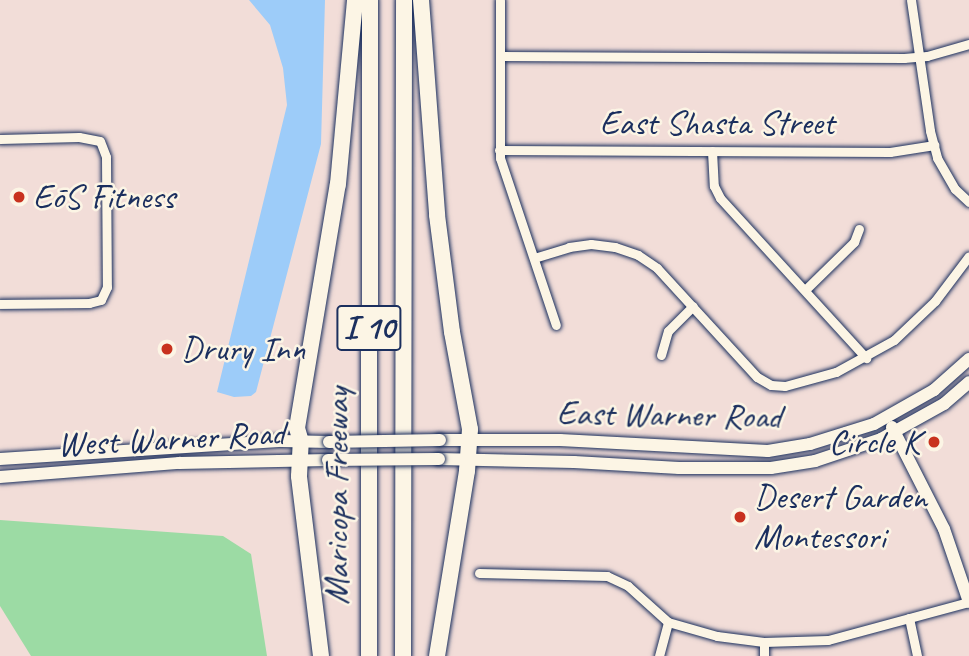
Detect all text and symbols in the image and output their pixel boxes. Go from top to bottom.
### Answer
street label: East Shasta Street [598,102,836,144]
place label: EōS Fitness [33,176,175,218]
marker: EōS Fitness [11,189,27,205]
road number: I 10 [336,298,402,358]
place label: Drury Inn [181,328,305,370]
marker: Drury Inn [159,341,175,357]
street label: Maricopa Freeway [316,388,358,604]
street label: East Warner Road [556,392,782,438]
street label: West Warner Road [56,412,286,466]
place label: Circle K [829,421,920,463]
marker: Circle K [926,434,942,450]
place label: Desert Garden Montessori [754,476,928,558]
marker: Desert Garden Montessori [732,509,748,525]

